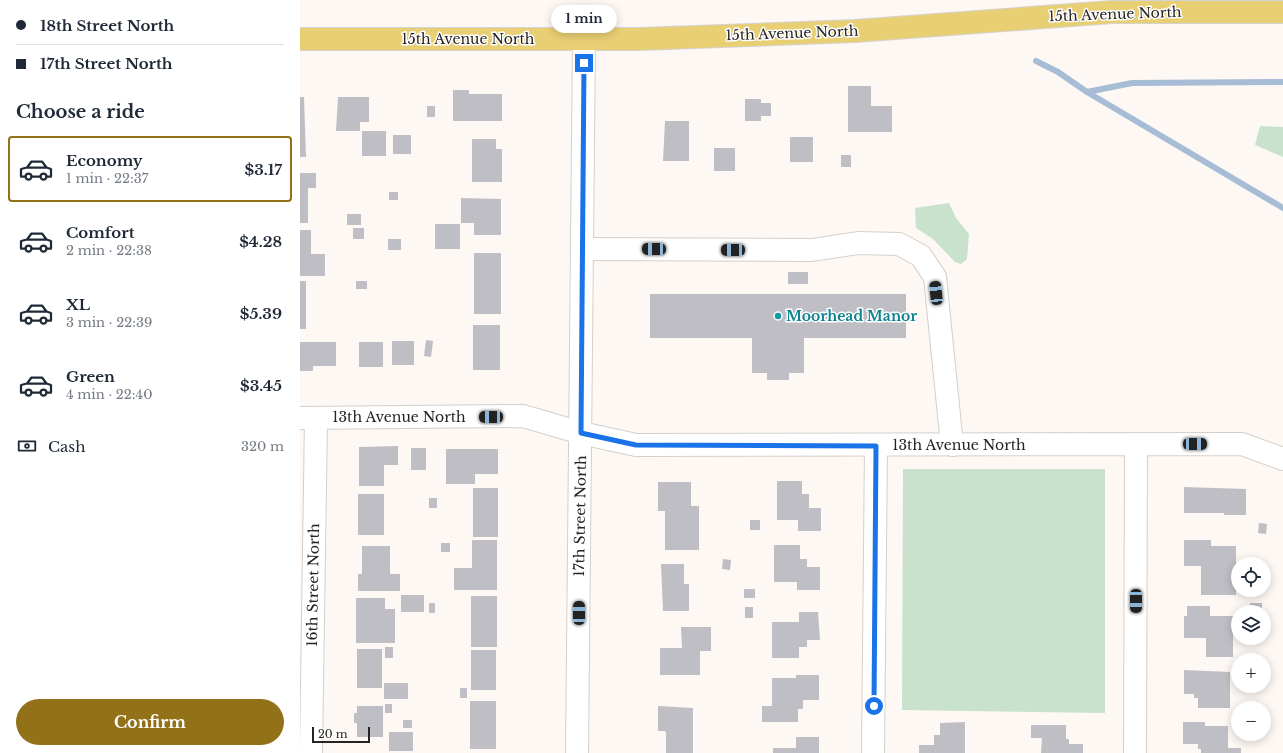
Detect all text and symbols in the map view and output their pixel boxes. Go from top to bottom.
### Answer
street label: 15th Avenue North [1048,3,1182,25]
callout: 1 min [551,5,617,33]
text: 1 min [565,10,603,27]
text: 18th Street North [40,16,174,35]
street label: 15th Avenue North [725,22,859,44]
street label: 15th Avenue North [402,30,535,48]
text: 17th Street North [40,54,172,73]
route end [575,54,593,72]
text: Choose a ride [16,101,145,123]
icon: car [18,151,54,187]
text: Economy [66,151,143,170]
text: $3.17 [245,160,282,179]
text: 1 min · 22:37 [66,170,148,187]
icon: car [18,223,54,259]
text: Comfort [66,223,134,242]
text: $4.28 [239,232,282,251]
text: 2 min · 22:38 [66,242,152,259]
car [642,243,666,255]
car [721,244,745,256]
car [929,280,943,306]
icon: car [18,295,54,331]
text: XL [66,295,90,314]
text: $5.39 [240,304,282,323]
place label: Moorhead Manor [786,307,917,325]
marker: Moorhead Manor [773,311,783,321]
text: 3 min · 22:39 [66,314,152,331]
icon: car [18,367,54,403]
text: Green [66,367,115,386]
text: $3.45 [240,376,282,395]
text: 4 min · 22:40 [66,386,152,403]
street label: 13th Avenue North [332,408,466,426]
car [479,411,503,423]
icon: cash [16,435,38,457]
street label: 13th Avenue North [892,436,1026,454]
text: Cash [48,437,85,456]
text: 320 m [241,438,284,455]
car [1183,438,1207,450]
street label: 17th Street North [570,455,590,577]
street label: 16th Street North [303,523,323,647]
map controls [1231,557,1271,741]
button: locate [1231,557,1271,597]
car [1130,589,1142,613]
car [573,601,585,625]
button: layers [1231,605,1271,645]
button: + [1231,653,1271,693]
route start [865,697,883,715]
button: Confirm [16,699,284,745]
button: − [1231,701,1271,741]
scale bar [312,725,370,744]
text: 20 m [318,727,348,741]

